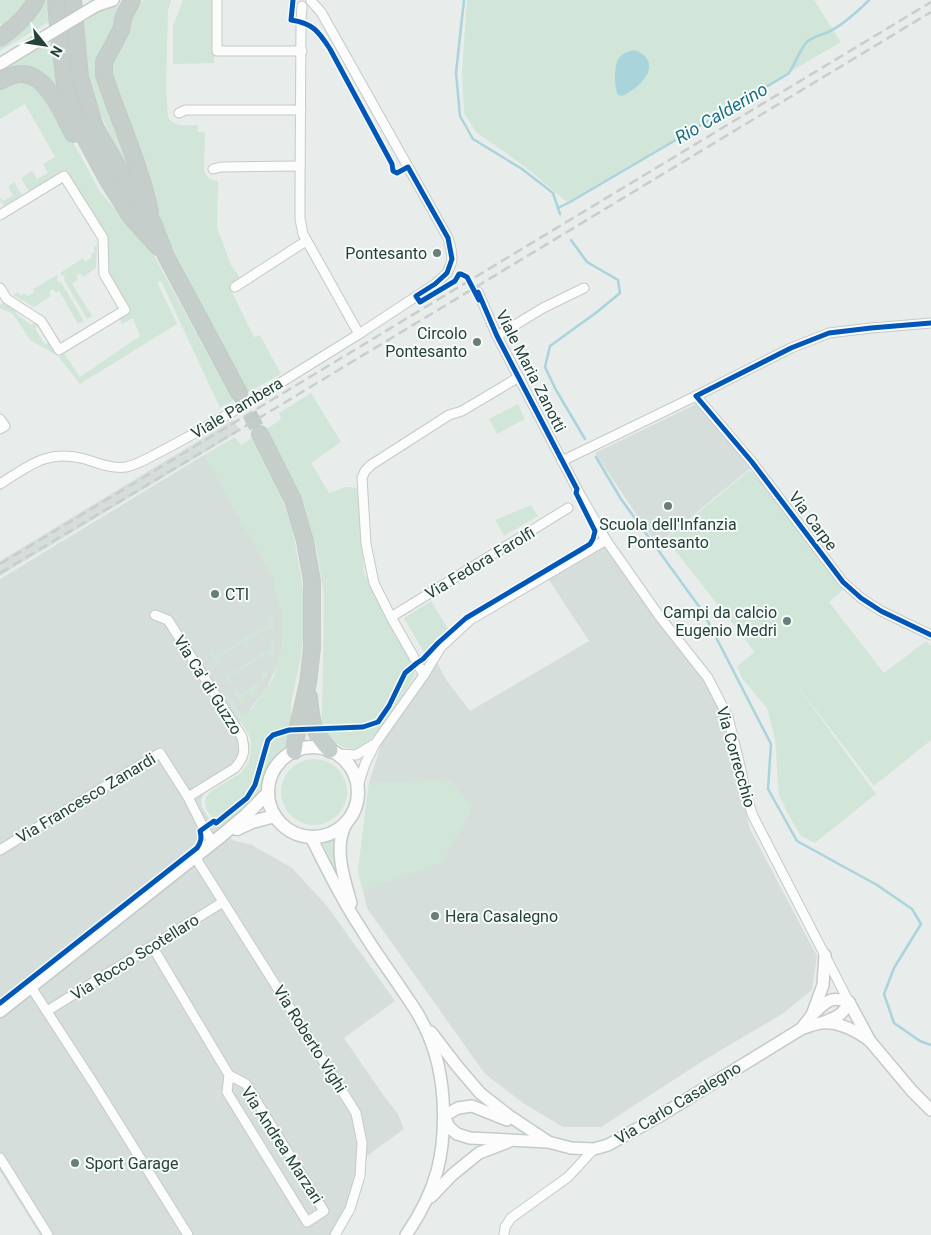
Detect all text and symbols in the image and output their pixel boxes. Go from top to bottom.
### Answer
north arrow [20,20,70,70]
text: N [47,43,66,60]
water label: Rio Calderino [671,78,771,148]
place label: Pontesanto [345,244,427,263]
marker: Pontesanto [431,247,443,259]
street label: Viale Maria Zanotti [492,307,570,435]
place label: Circolo Pontesanto [385,324,467,361]
marker: Circolo Pontesanto [471,336,483,348]
street label: Viale Pambera [188,373,286,443]
street label: Via Carpe [785,488,841,554]
marker: Scuola dell'Infanzia Pontesanto [662,500,674,512]
place label: Scuola dell'Infanzia Pontesanto [599,515,737,552]
street label: Via Fedora Farolfi [422,523,538,603]
place label: CTI [225,585,249,604]
marker: CTI [209,588,221,600]
place label: Campi da calcio Eugenio Medri [663,603,777,640]
marker: Campi da calcio Eugenio Medri [781,615,793,627]
street label: Via Ca' di Guzzo [170,632,246,738]
street label: Via Correcchio [713,704,759,810]
street label: Via Francesco Zanardi [13,749,159,847]
place label: Hera Casalegno [445,907,558,926]
street label: Via Rocco Scotellaro [68,910,202,1004]
marker: Hera Casalegno [429,910,441,922]
street label: Via Roberto Vighi [269,982,351,1096]
street label: Via Carlo Casalegno [612,1058,744,1148]
street label: Via Andrea Marzari [237,1083,327,1207]
place label: Sport Garage [85,1154,179,1173]
marker: Sport Garage [69,1157,81,1169]

